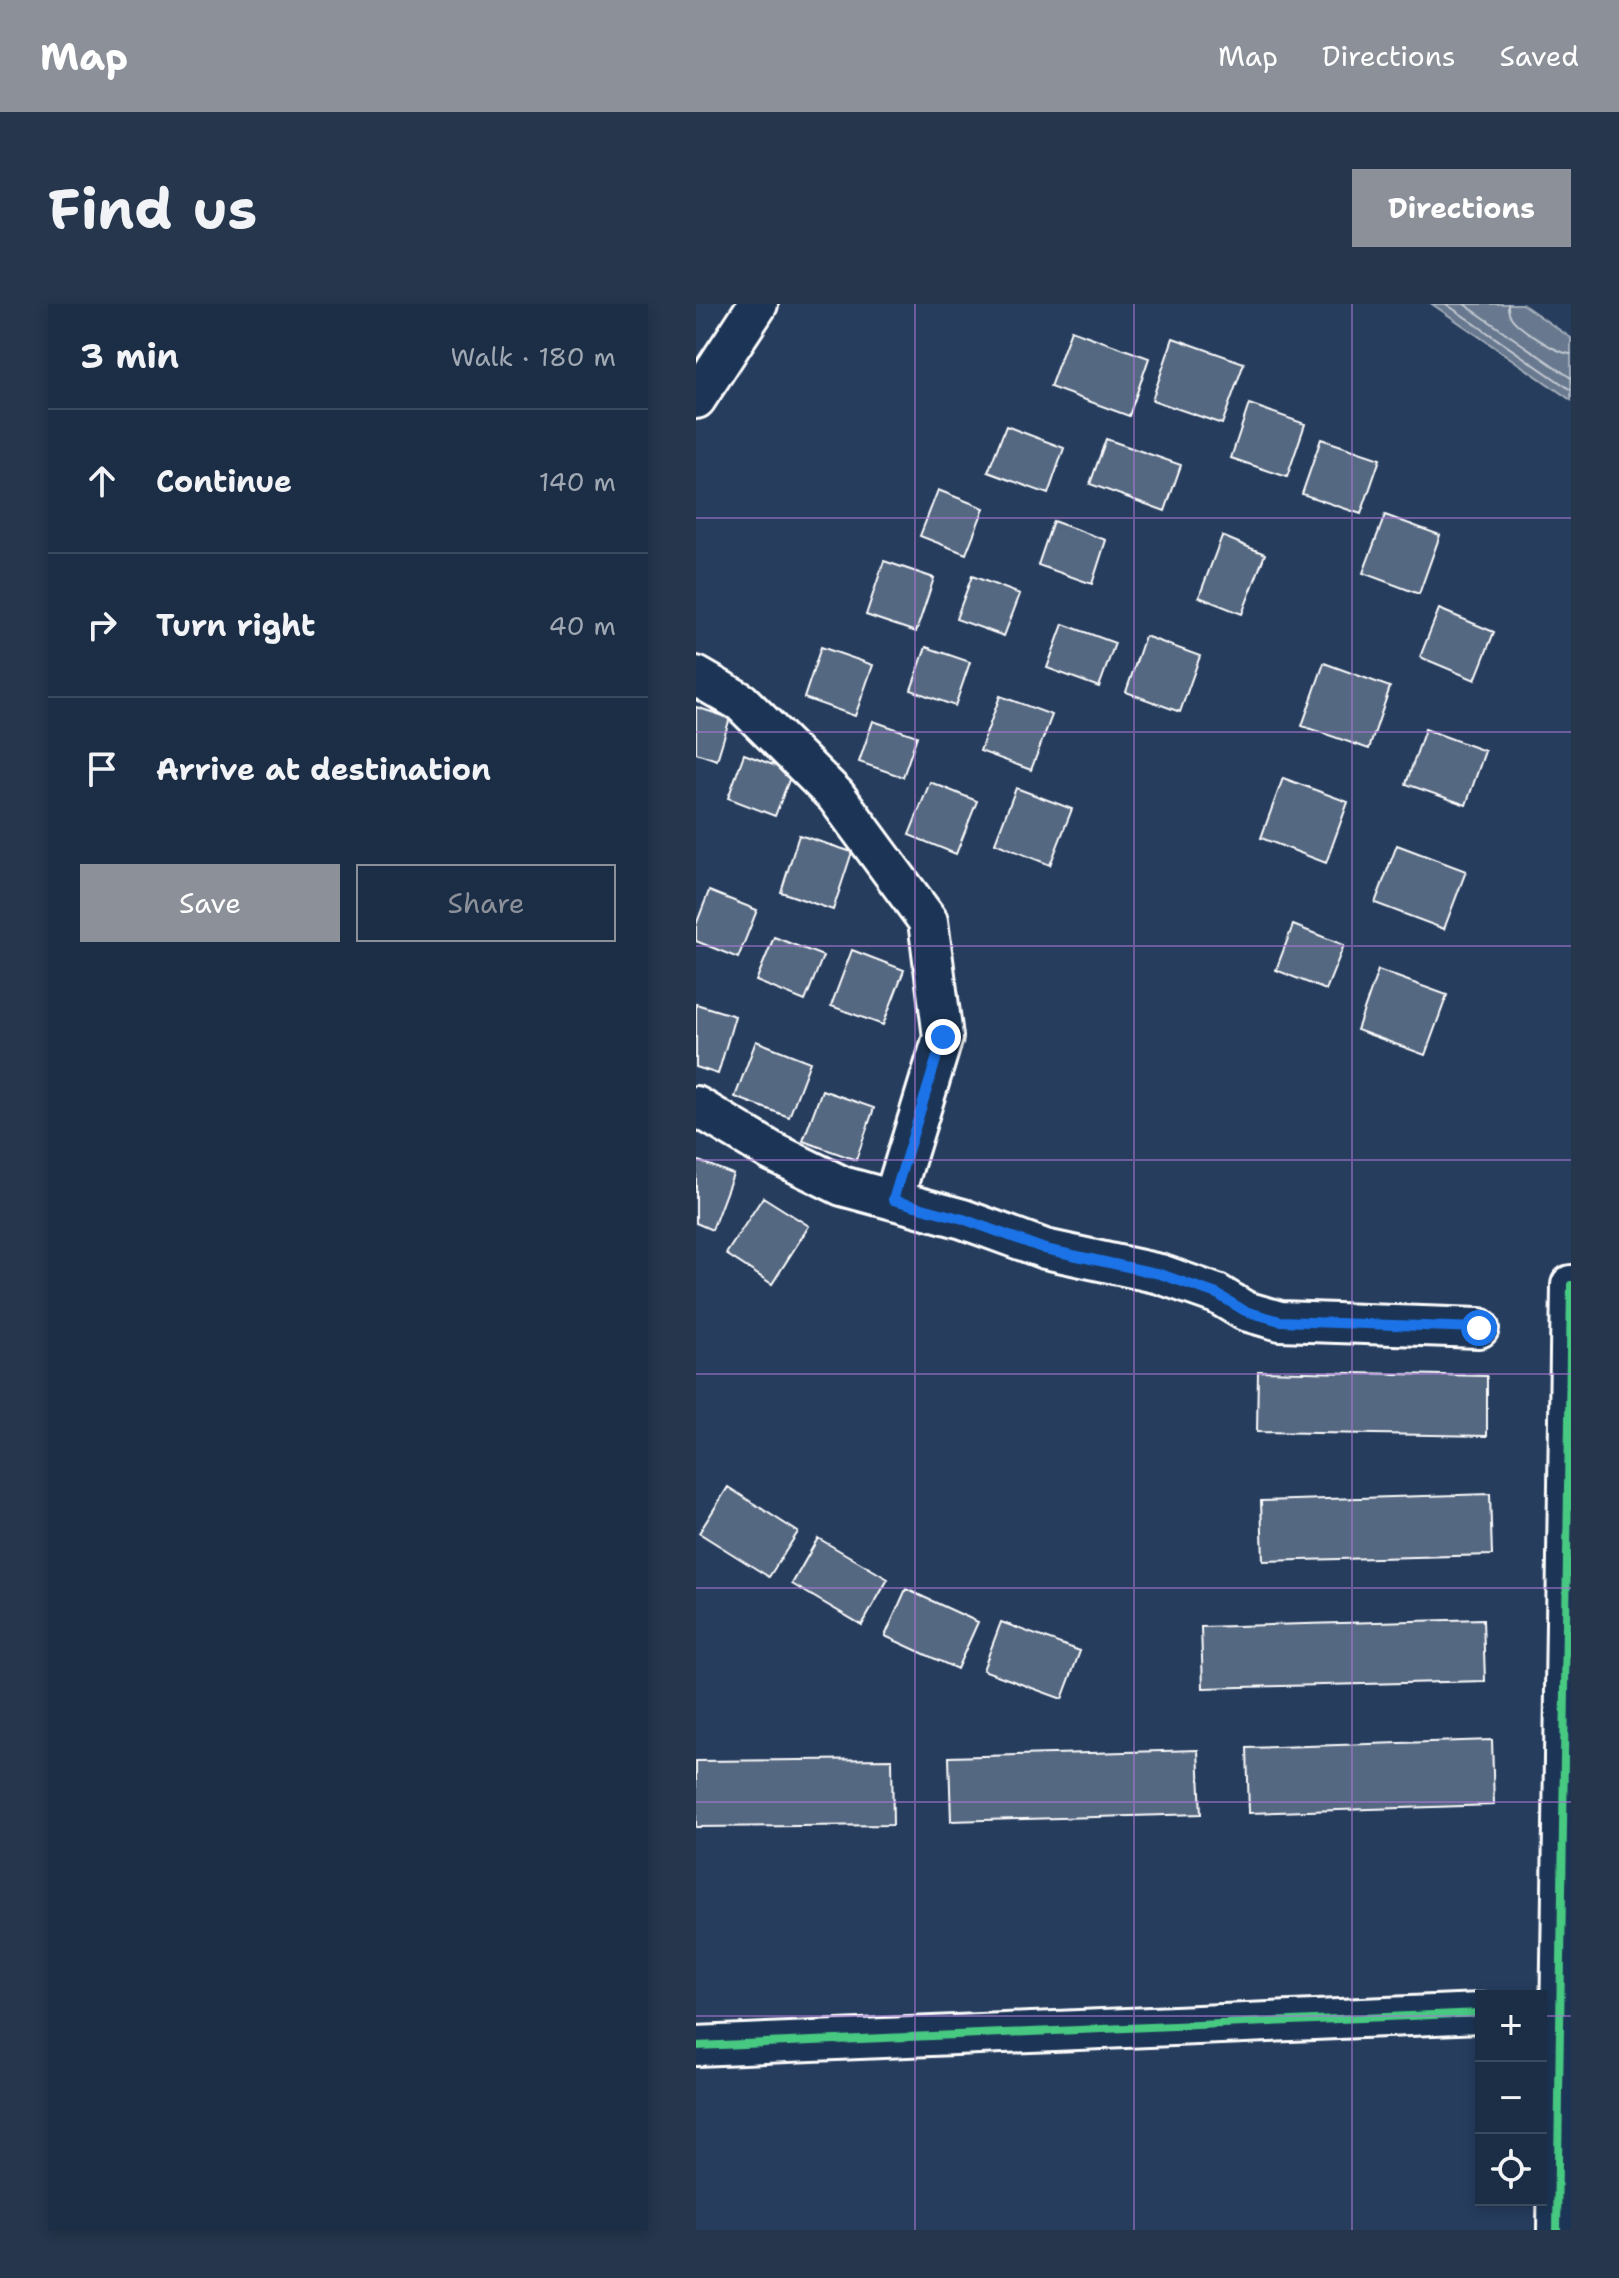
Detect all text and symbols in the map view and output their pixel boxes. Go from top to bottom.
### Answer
text: Map [40,31,128,82]
text: Map [1218,37,1278,75]
text: Directions [1322,37,1456,75]
text: Saved [1500,37,1579,75]
button: Directions [1352,169,1571,247]
text: Find us [48,171,257,246]
text: 3 min [80,333,179,379]
text: Walk · 180 m [451,339,616,374]
icon: ahead [80,459,124,503]
text: Continue [156,461,292,502]
text: 140 m [539,464,616,499]
icon: right [80,603,124,647]
text: Turn right [156,605,315,646]
text: 40 m [549,608,616,643]
icon: arrive [80,747,124,791]
text: Arrive at destination [156,749,491,790]
button: Save [80,864,340,942]
button: Share [356,864,616,942]
route end [925,1019,961,1055]
route start [1461,1310,1497,1346]
map controls [1475,1990,1547,2206]
button: + [1475,1990,1547,2062]
button: − [1475,2062,1547,2134]
button: locate [1475,2134,1547,2206]

